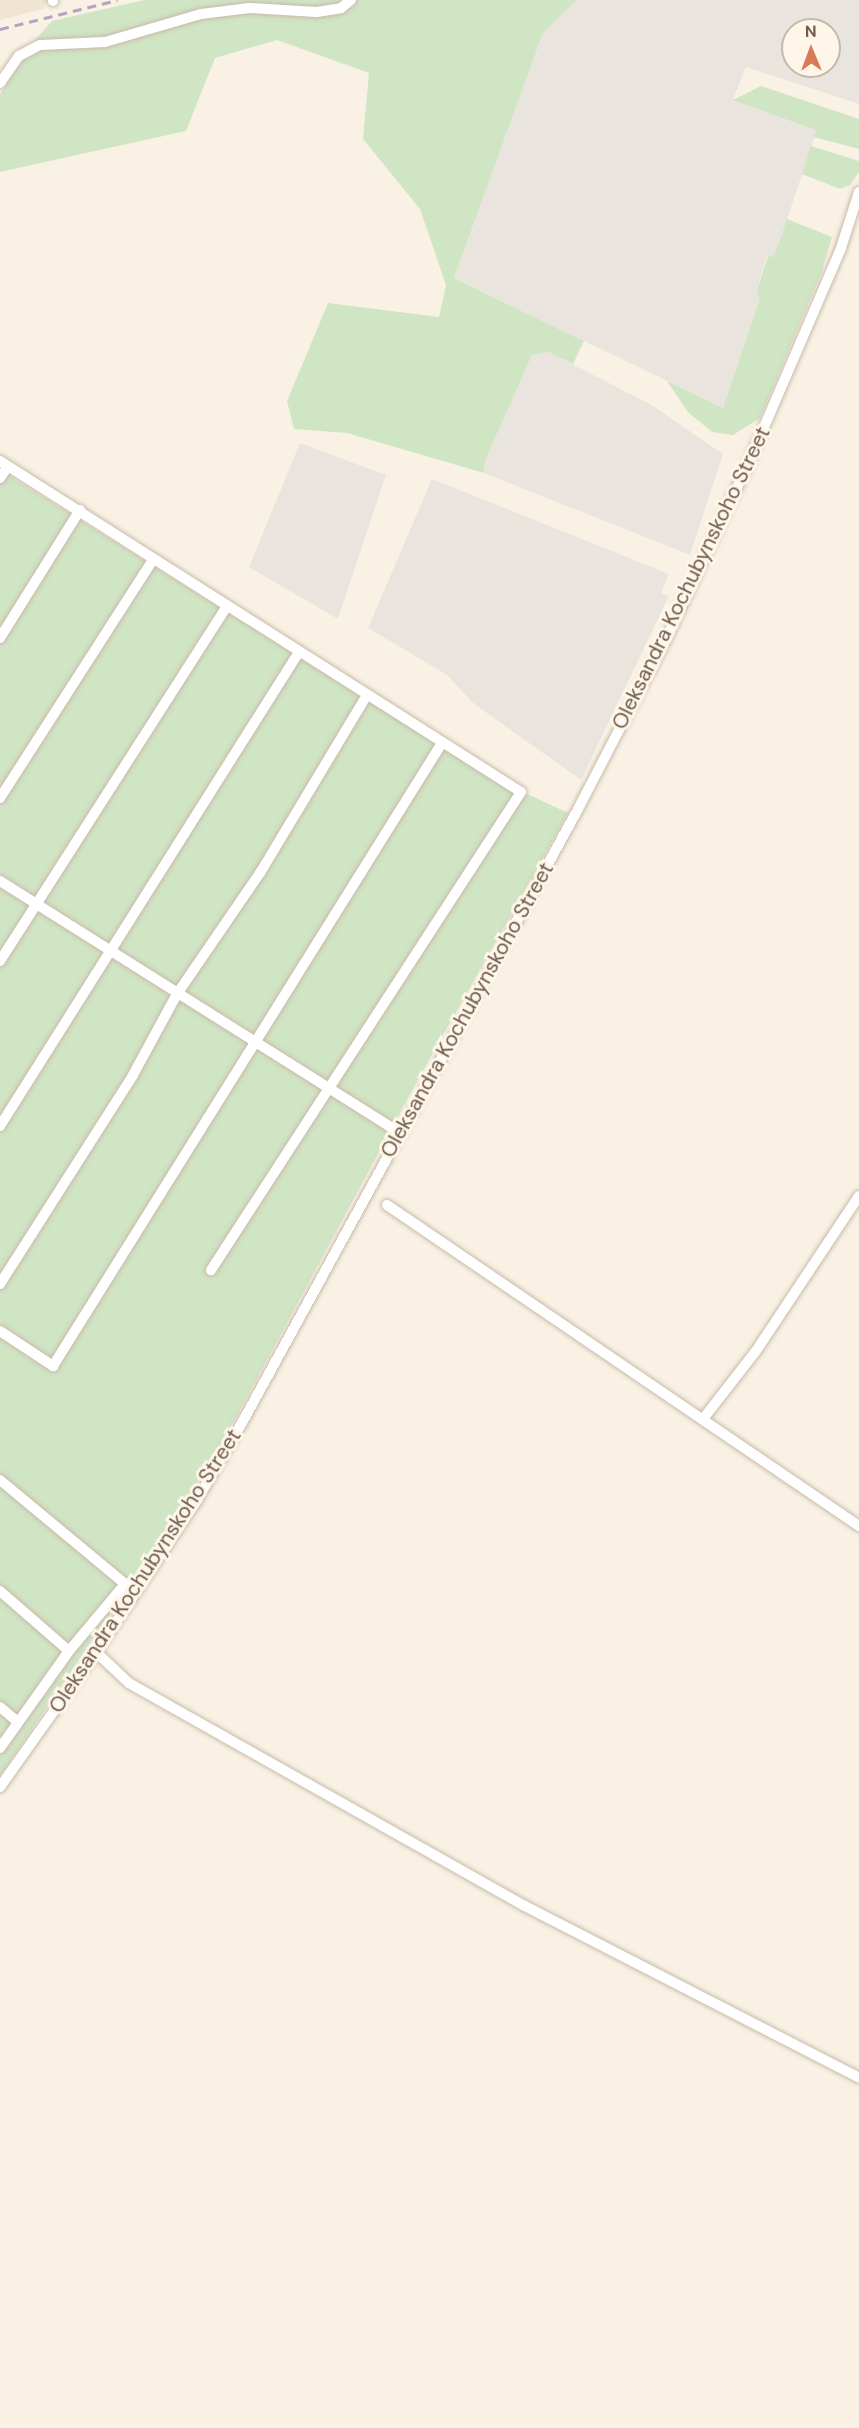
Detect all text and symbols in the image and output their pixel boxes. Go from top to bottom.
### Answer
north arrow [781,18,841,78]
text: N [805,21,817,42]
street label: Oleksandra Kochubynskoho Street [607,423,775,733]
street label: Oleksandra Kochubynskoho Street [375,858,559,1162]
street label: Oleksandra Kochubynskoho Street [44,1424,246,1718]

